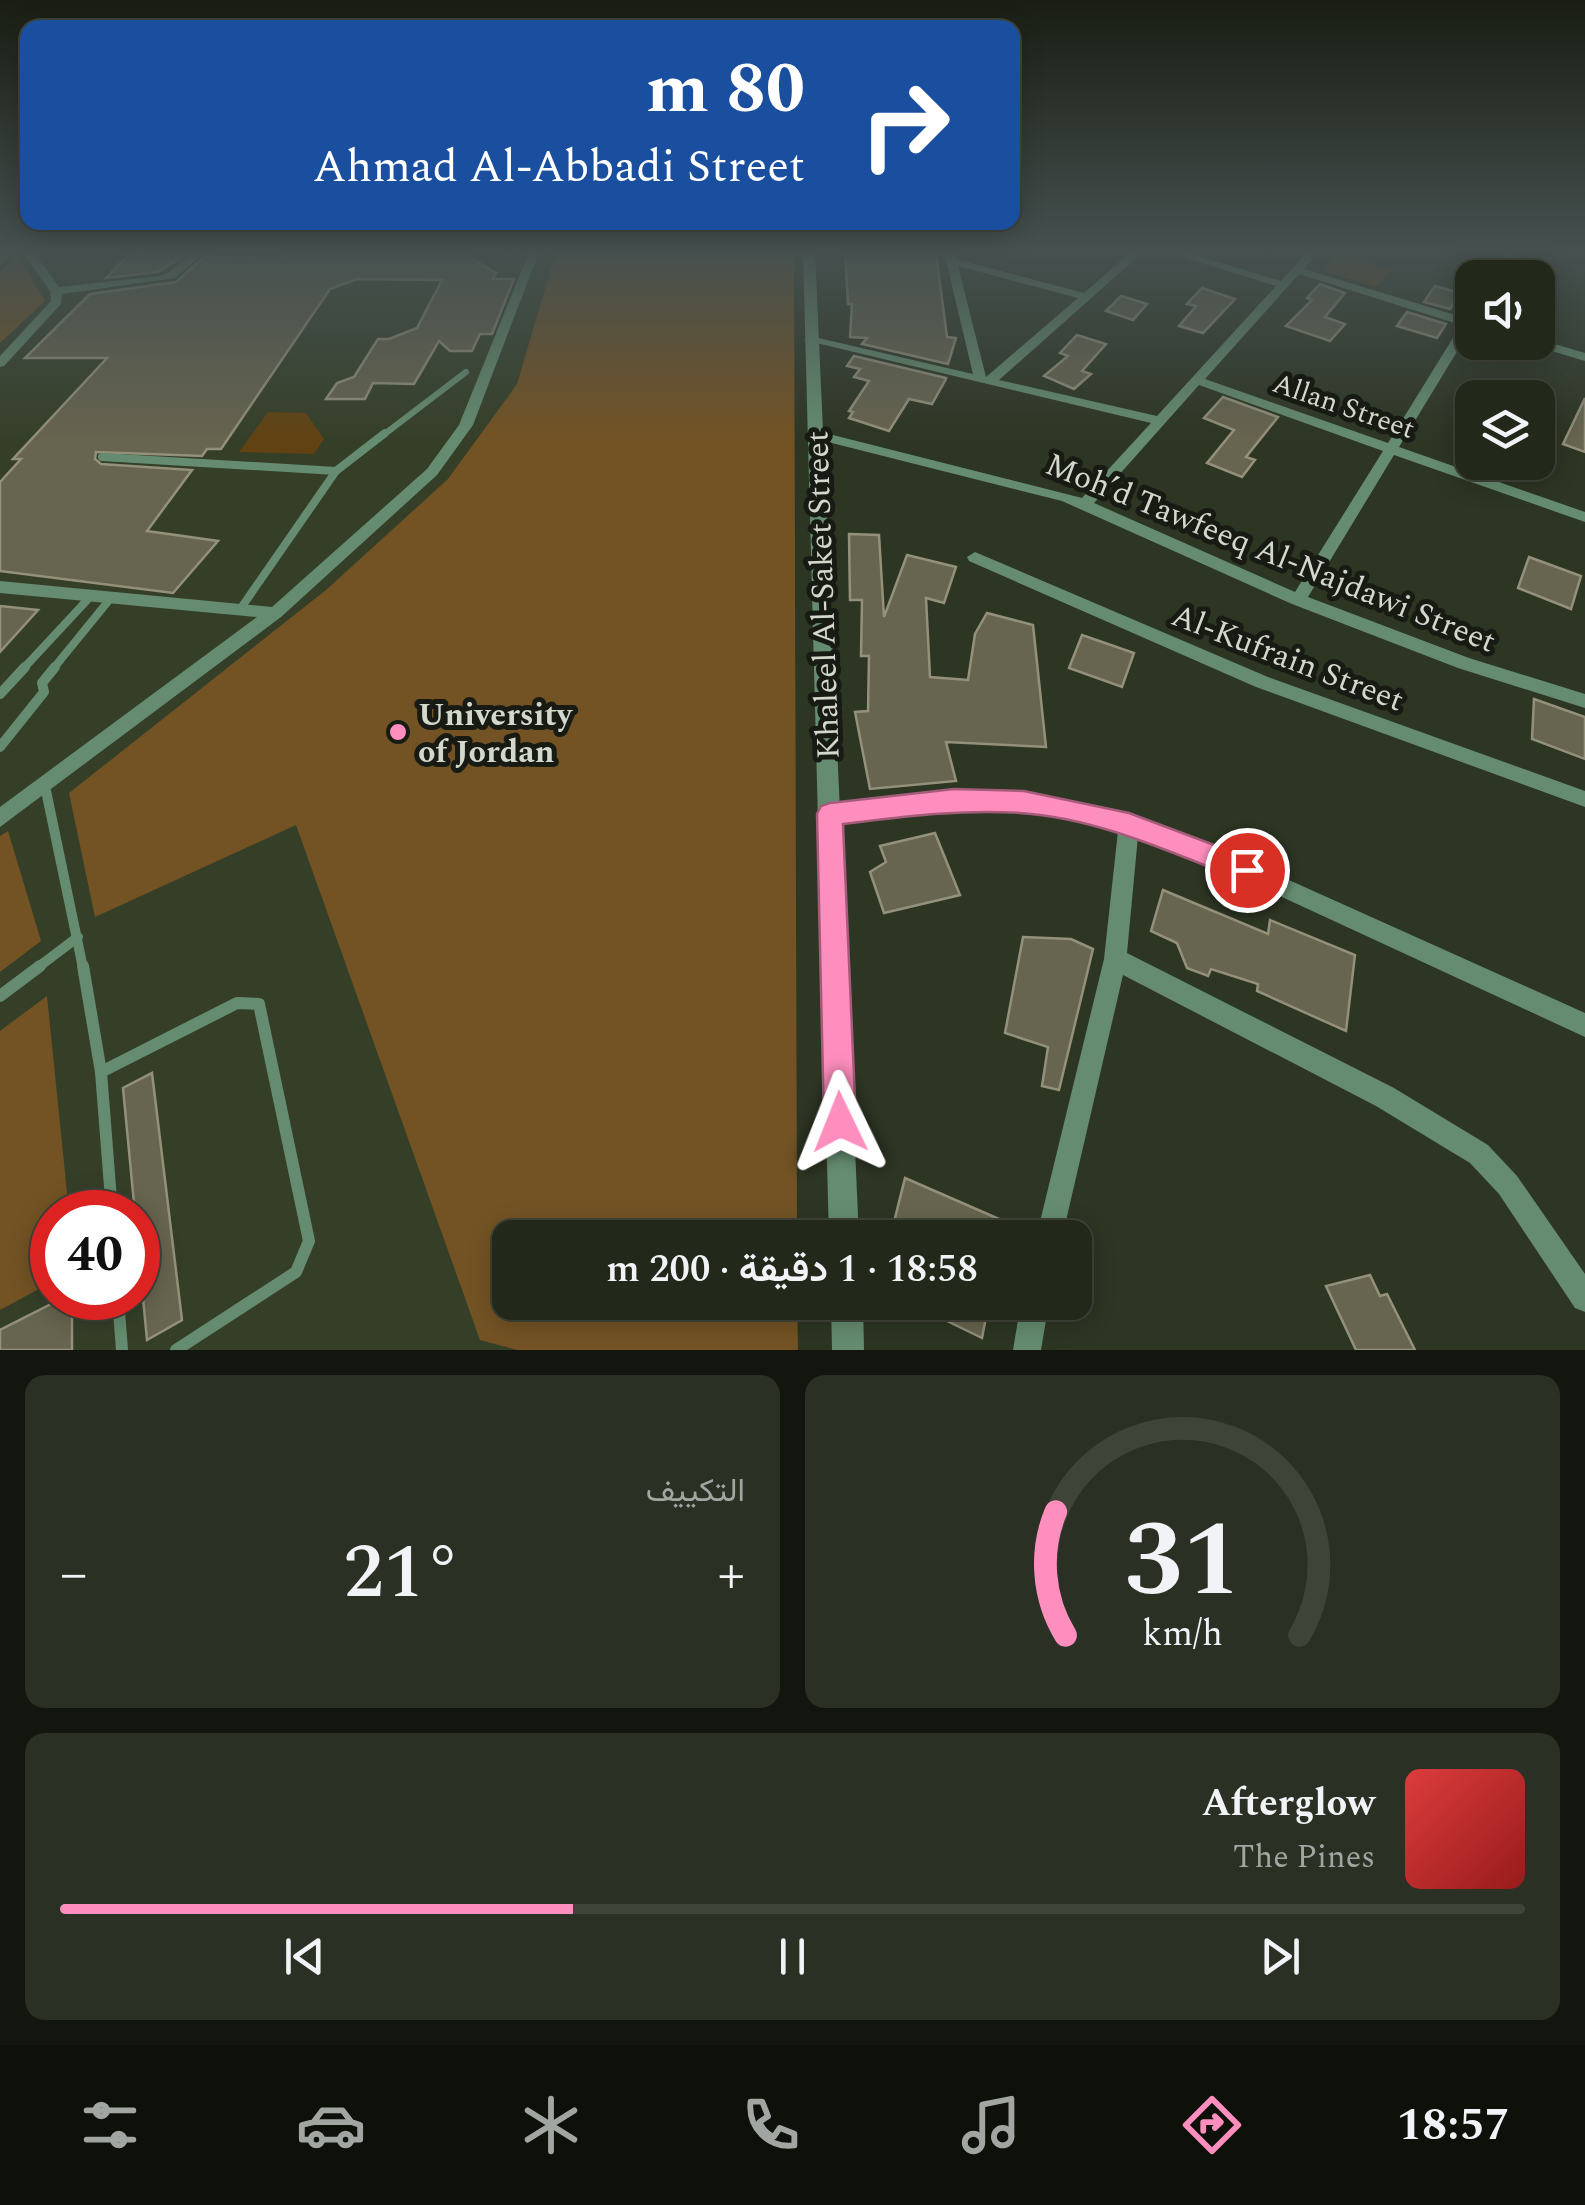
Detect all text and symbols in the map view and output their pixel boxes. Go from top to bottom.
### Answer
text: 80 m [646,37,805,143]
icon: right [840,60,970,190]
text: Ahmad Al-Abbadi Street [313,133,805,202]
map controls [1455,260,1555,480]
button: sound [1455,260,1555,360]
street label: Allan Street [1267,362,1420,451]
button: layers [1455,380,1555,480]
street label: Khaleel Al-Saket Street [793,430,854,760]
street label: Moh’d Tawfeeq Al-Najdawi Street [1038,440,1503,666]
street label: Al-Kufrain Street [1164,592,1411,725]
place label: University of Jordan [418,691,574,777]
marker: University of Jordan [387,721,409,743]
pin [1205,828,1290,913]
icon: arrive [1220,843,1275,898]
position arrow [788,1070,892,1174]
speed limit sign: 40 [30,1190,160,1320]
text: 18:58 · 1 دقيقة · 200 m [606,1241,978,1299]
text: التكييف [646,1467,745,1516]
text: 31 [1124,1483,1241,1641]
text: 21° [344,1517,461,1631]
text: − [60,1533,88,1616]
text: + [717,1533,745,1616]
text: km/h [1142,1607,1223,1662]
text: Afterglow [1202,1775,1375,1833]
text: The Pines [1233,1833,1375,1882]
icon: previous [277,1929,332,1984]
icon: pause [765,1929,820,1984]
icon: next [1253,1929,1308,1984]
icon: filters [75,2090,145,2160]
icon: car [296,2090,366,2160]
icon: climate [516,2090,586,2160]
icon: phone [736,2090,806,2160]
icon: music [956,2090,1026,2160]
icon: directions [1177,2090,1247,2160]
text: 18:57 [1397,2091,1510,2160]

